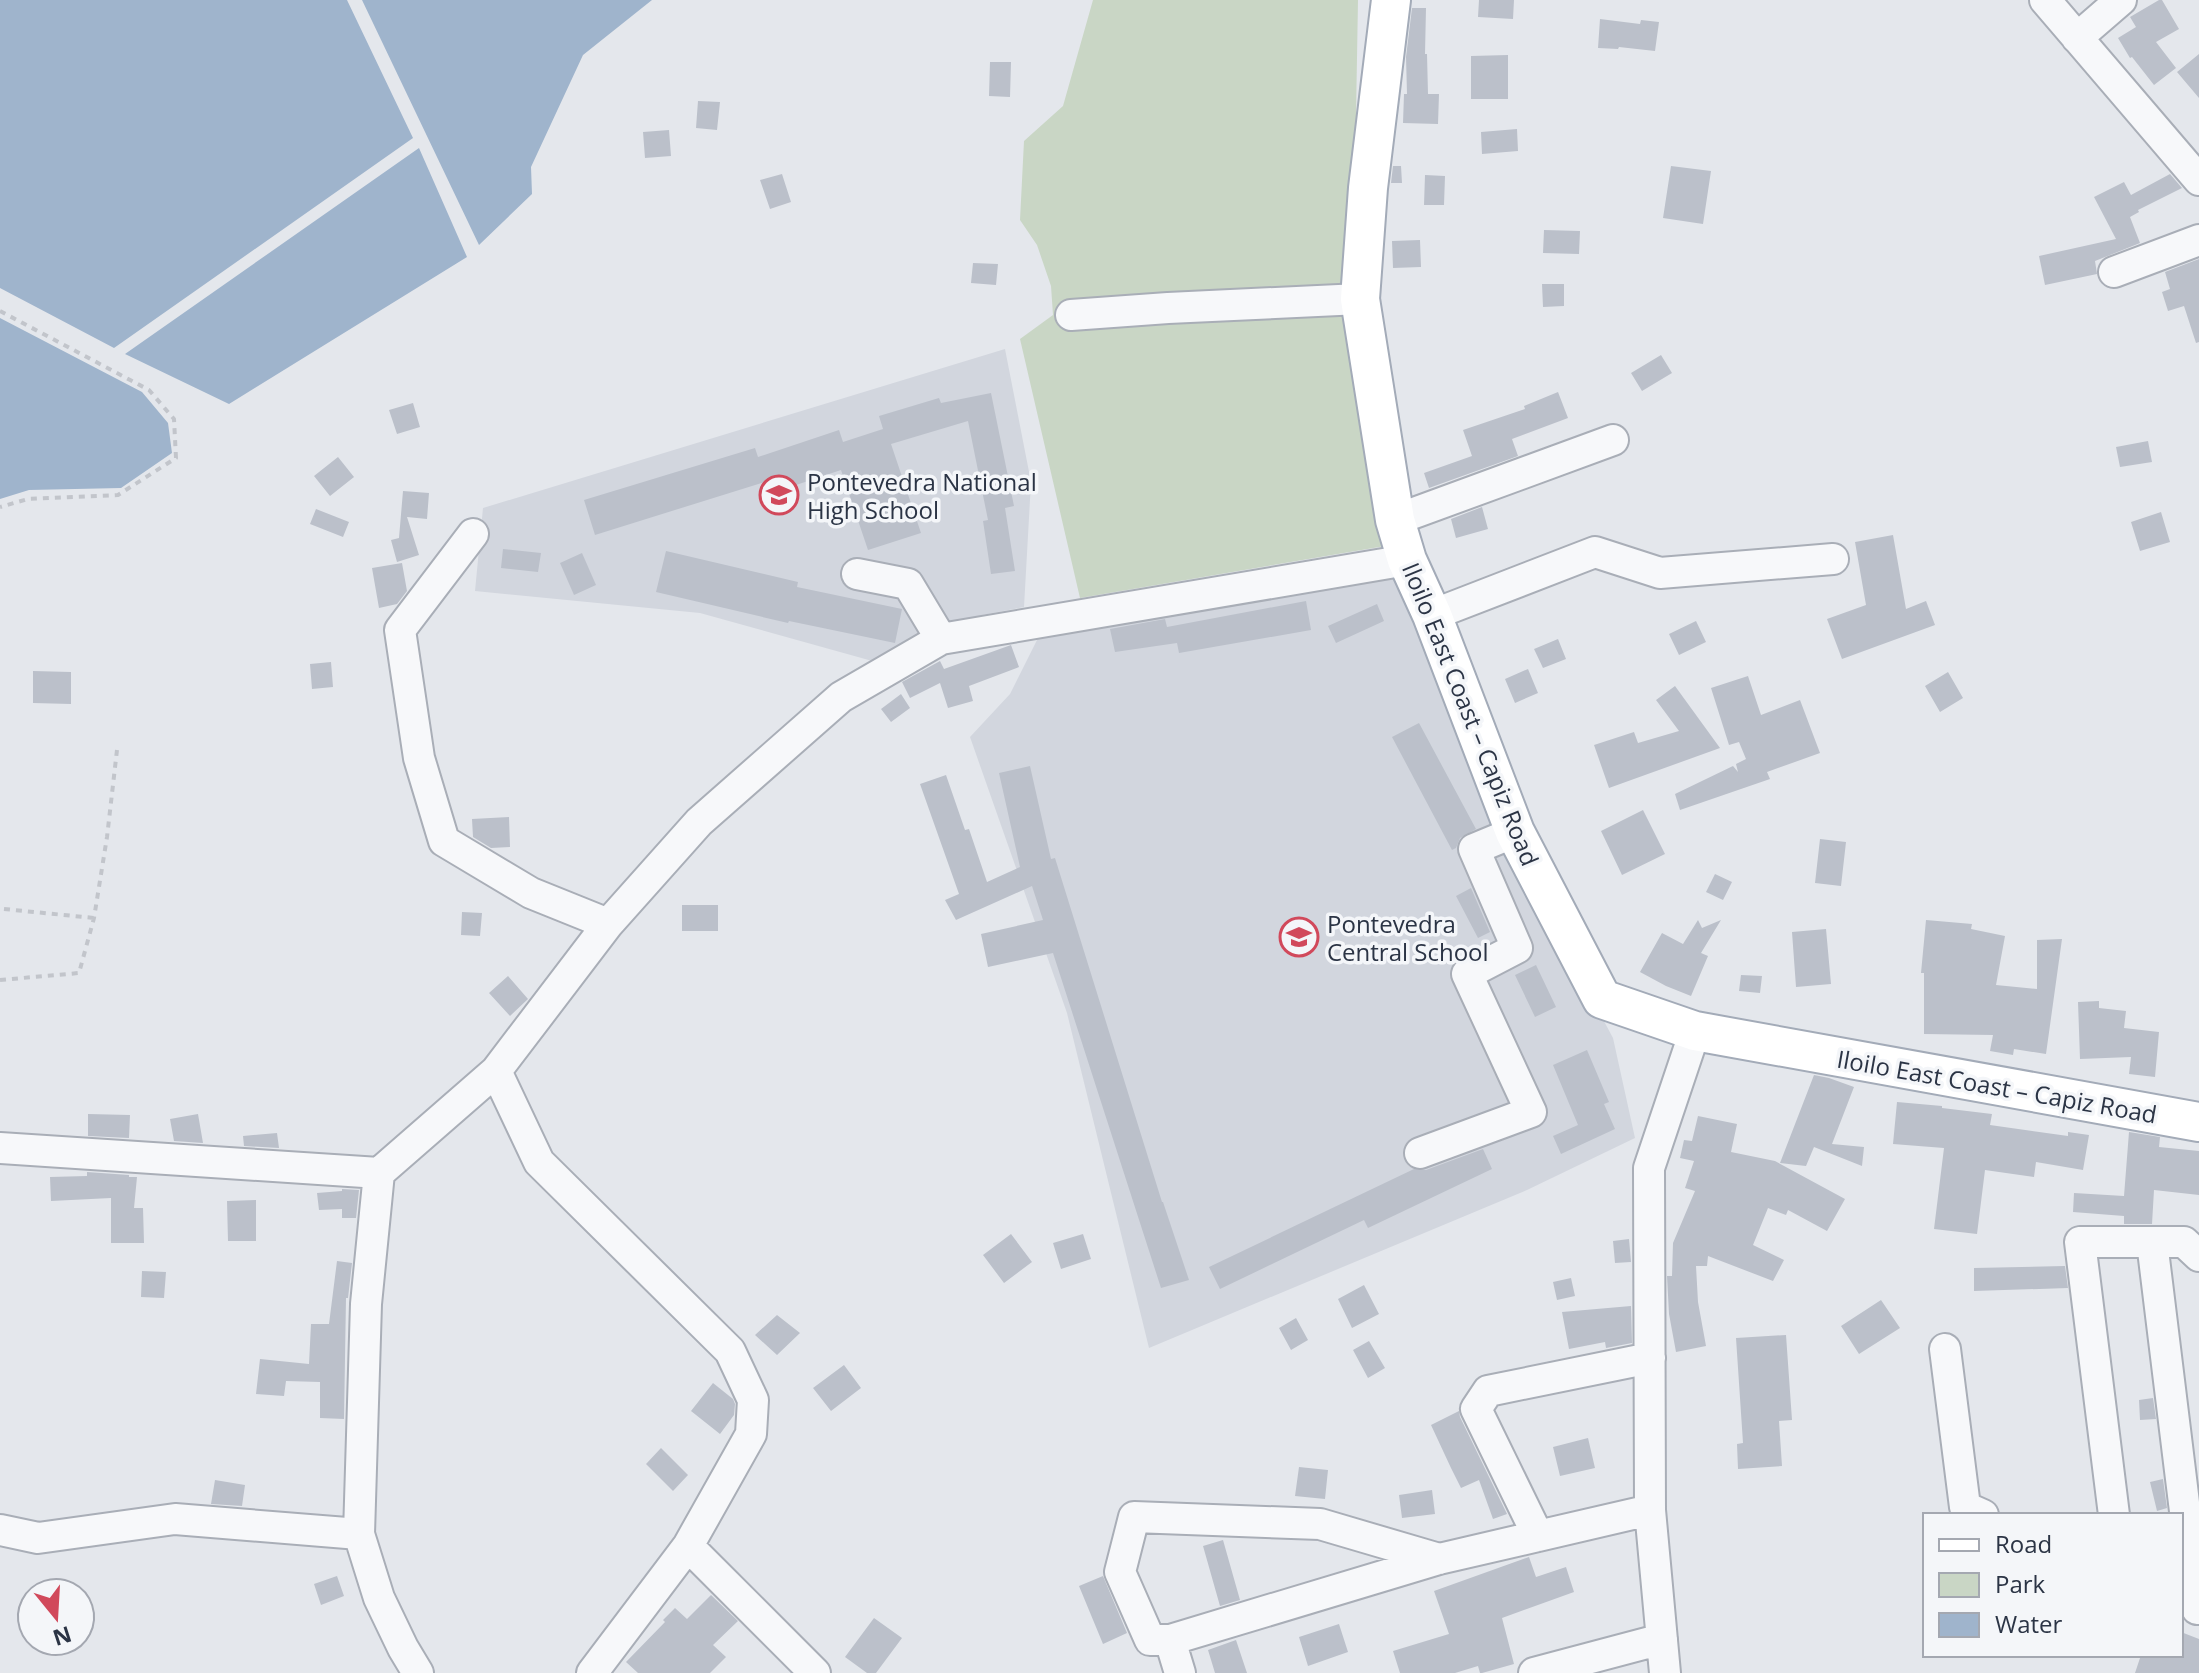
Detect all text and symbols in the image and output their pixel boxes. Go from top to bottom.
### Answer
place label: Pontevedra National High School [807,465,1037,526]
school or university icon: Pontevedra National High School [758,474,800,516]
street label: Iloilo East Coast – Capiz Road [1395,558,1547,870]
place label: Pontevedra Central School [1327,907,1489,968]
school or university icon: Pontevedra Central School [1278,916,1320,958]
street label: Iloilo East Coast – Capiz Road [1835,1042,2159,1130]
legend [1923,1513,2183,1657]
text: Road [1995,1527,2052,1560]
text: Park [1995,1567,2046,1600]
north arrow [16,1577,96,1657]
text: Water [1995,1607,2063,1640]
text: N [49,1620,76,1654]

